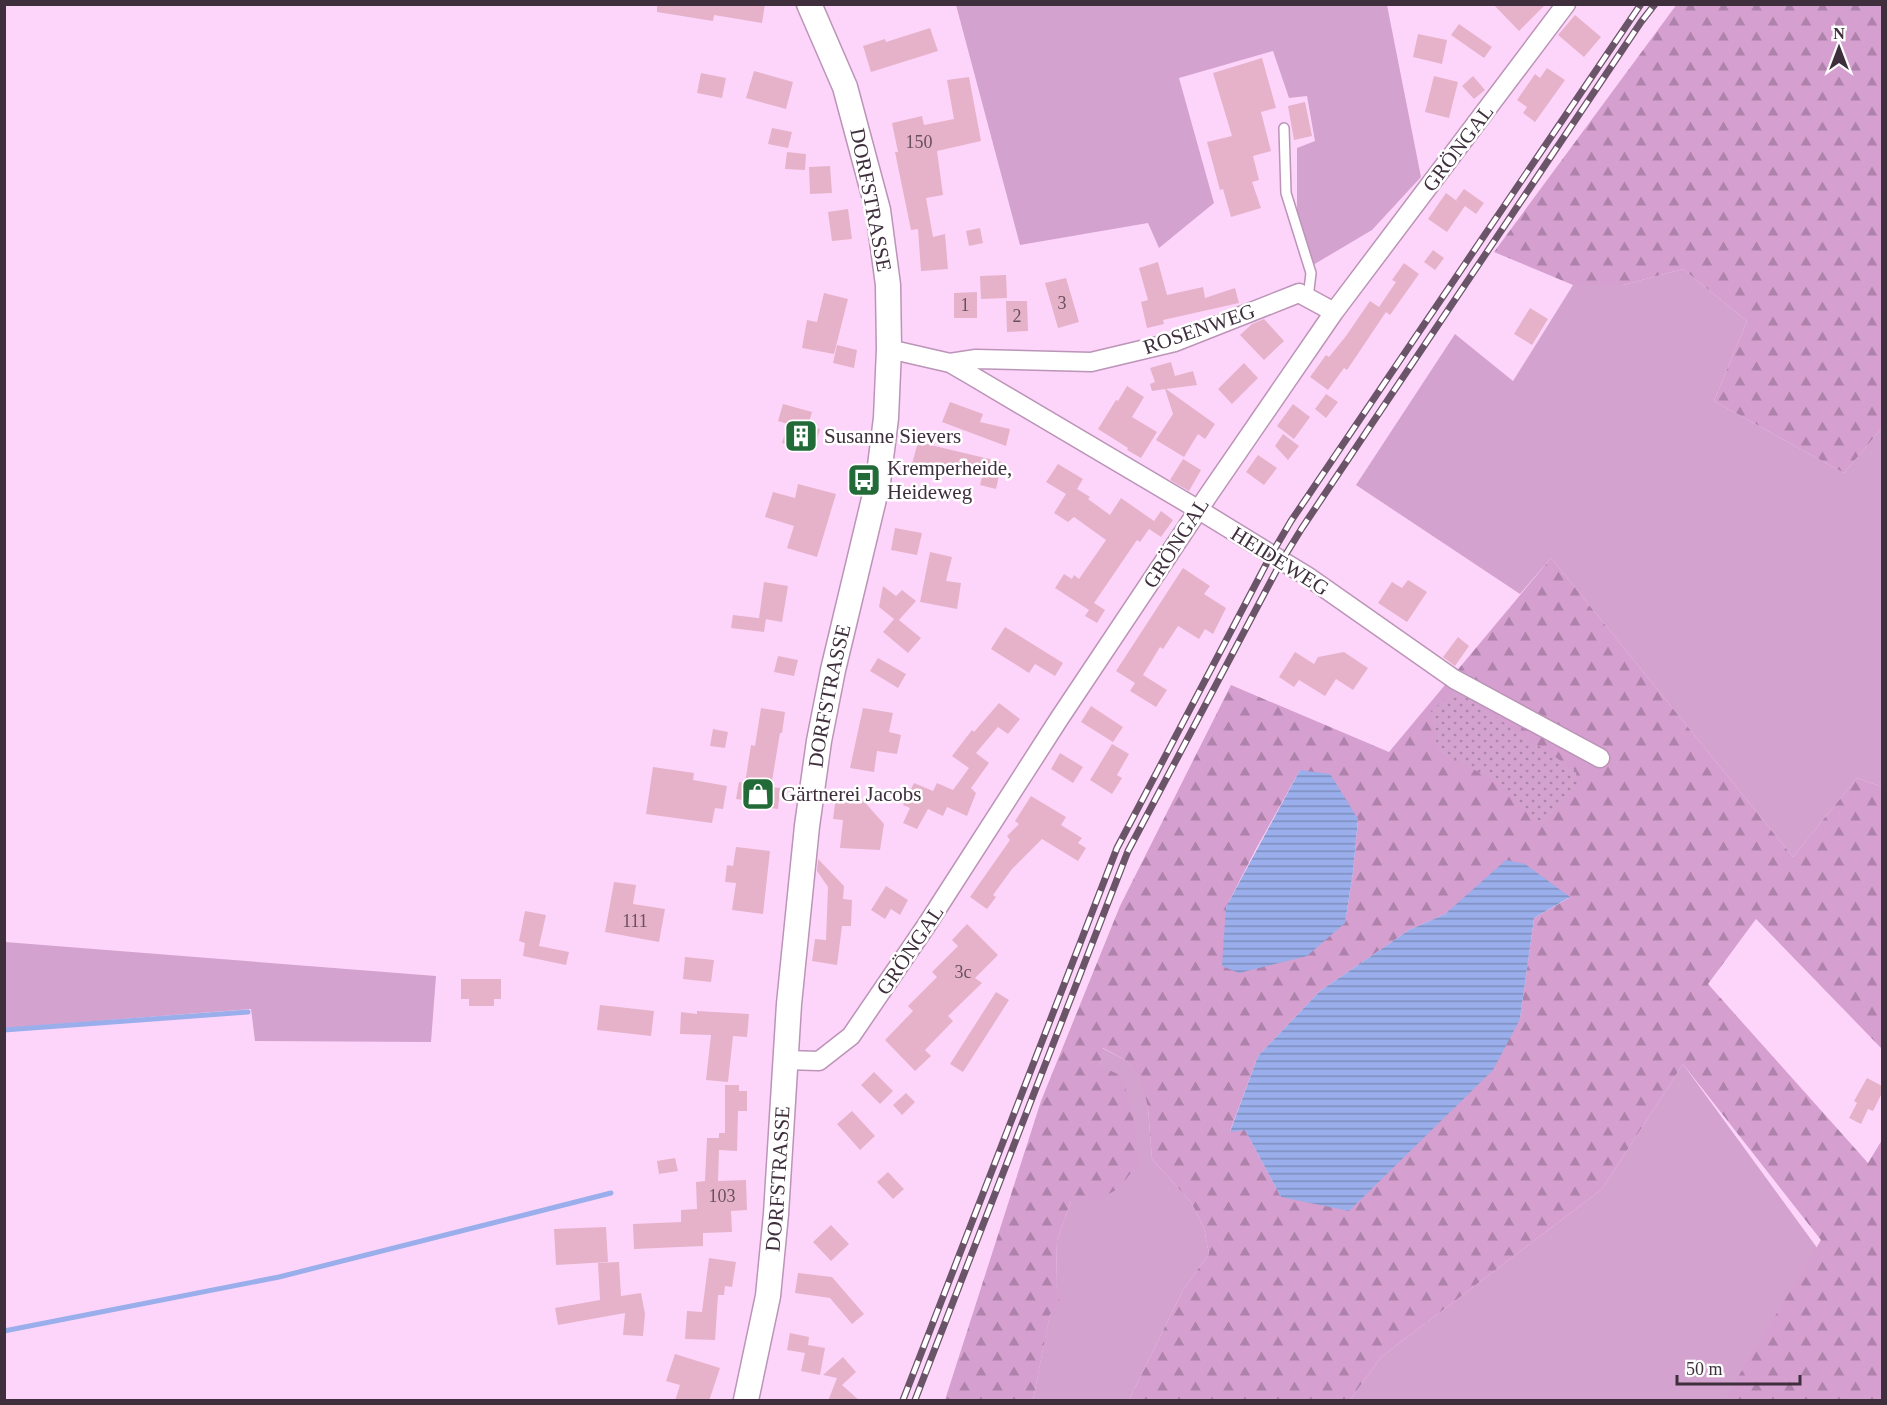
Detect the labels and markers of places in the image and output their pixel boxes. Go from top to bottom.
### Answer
building icon: Susanne Sievers [783,418,819,454]
place label: Susanne Sievers [824,424,961,448]
place label: Kremperheide, Heideweg [887,456,1012,504]
bus stop icon: Kremperheide, Heideweg [846,462,882,498]
shop icon: Gärtnerei Jacobs [740,776,776,812]
place label: Gärtnerei Jacobs [781,782,922,806]

